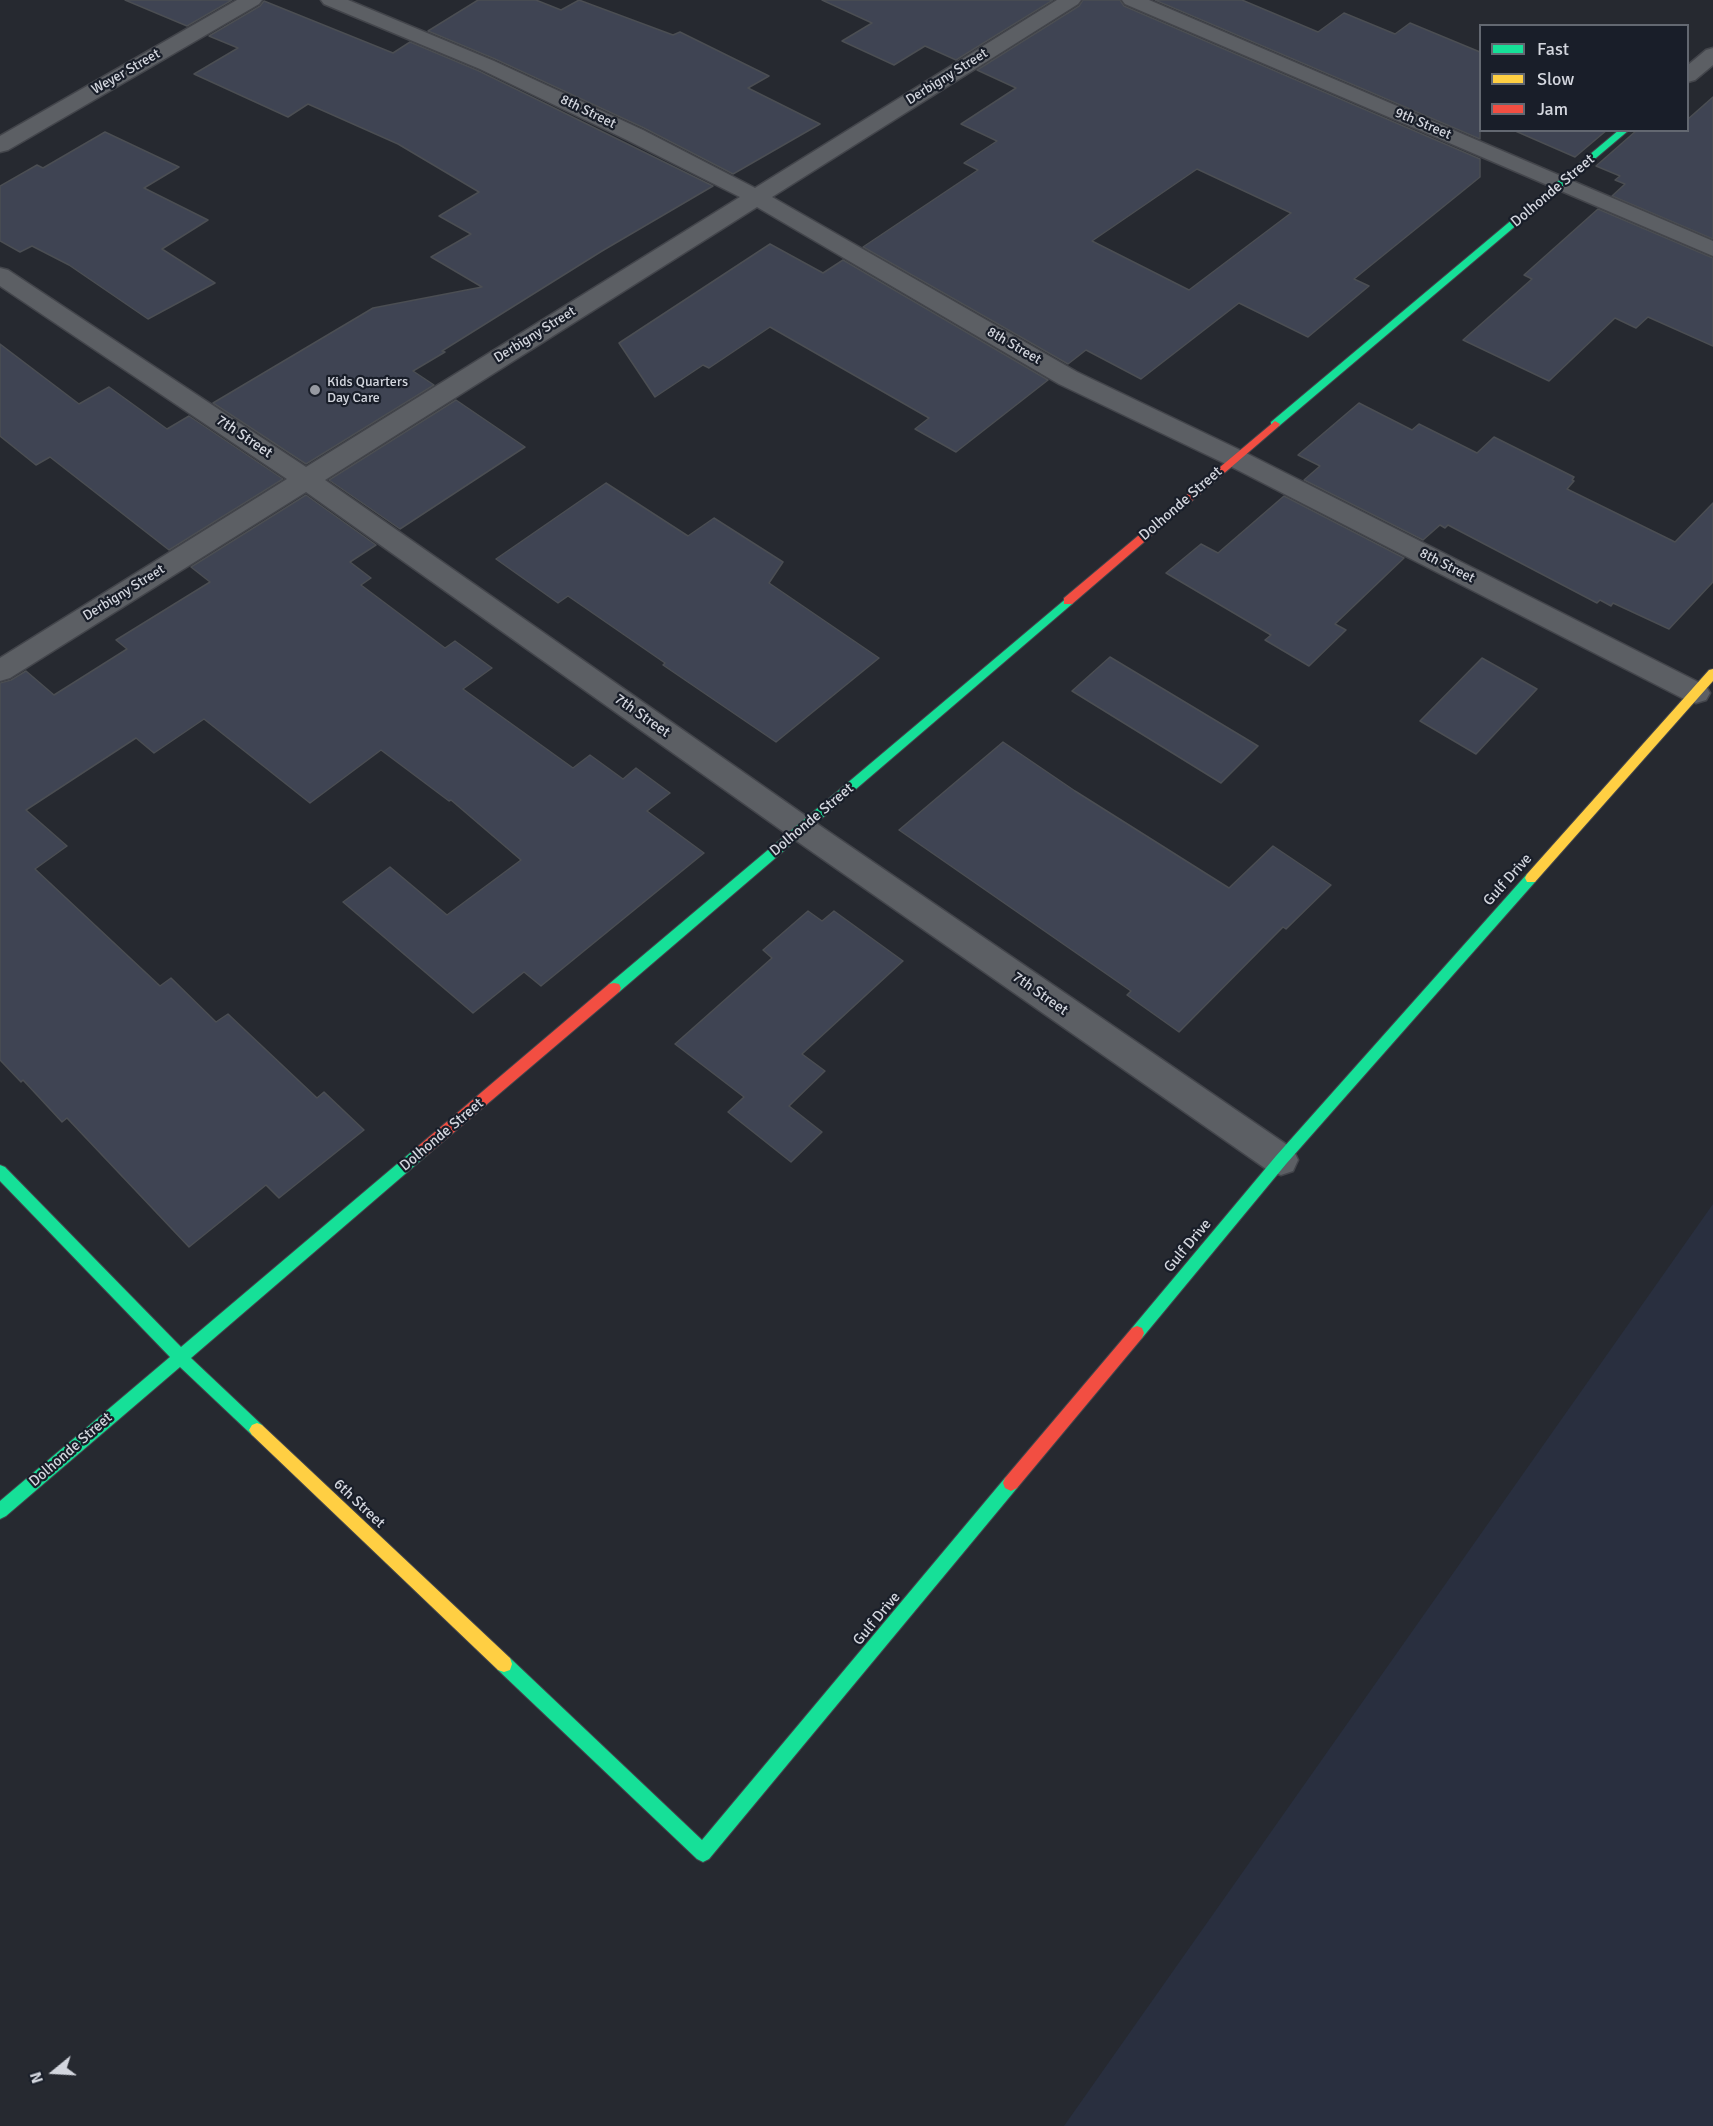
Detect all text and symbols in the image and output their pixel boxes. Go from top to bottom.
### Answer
legend [1479,24,1689,132]
text: Fast [1537,38,1569,60]
street label: Derbigny Street [903,45,991,109]
street label: Weyer Street [89,46,163,98]
text: Slow [1537,68,1574,90]
street label: 8th Street [558,91,618,133]
text: Jam [1537,98,1568,120]
street label: 9th Street [1392,105,1454,143]
street label: Dolhonde Street [1507,151,1599,231]
street label: Derbigny Street [491,303,579,367]
street label: 8th Street [984,324,1044,368]
place label: Kids Quarters Day Care [327,374,408,406]
marker: Kids Quarters Day Care [308,383,322,397]
street label: 7th Street [212,412,276,462]
street label: Dolhonde Street [1136,463,1226,545]
street label: 8th Street [1417,545,1477,587]
street label: Derbigny Street [80,561,168,625]
street label: 7th Street [611,690,673,742]
street label: Dolhonde Street [766,780,858,860]
street label: Gulf Drive [1480,850,1536,910]
street label: 7th Street [1009,968,1071,1020]
street label: Dolhonde Street [396,1095,488,1175]
street label: Gulf Drive [1161,1216,1215,1276]
street label: Dolhonde Street [26,1409,116,1491]
street label: 6th Street [329,1476,389,1532]
street label: Gulf Drive [850,1589,904,1649]
north arrow [24,2042,84,2102]
text: N [26,2069,48,2086]

